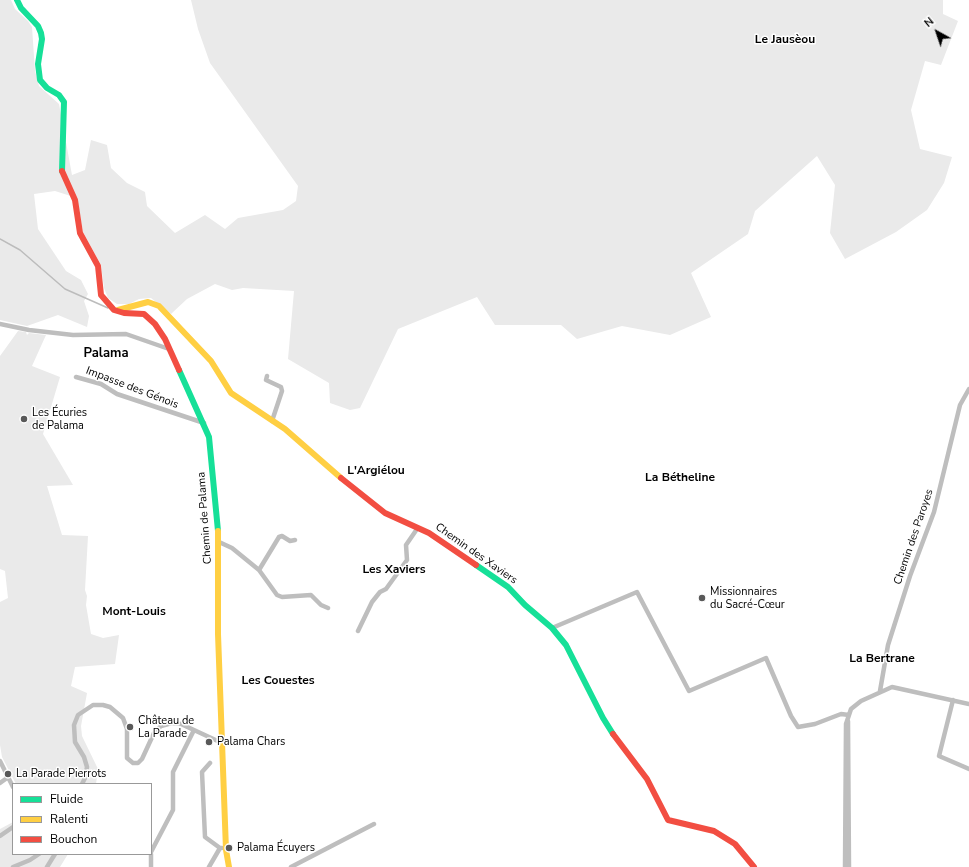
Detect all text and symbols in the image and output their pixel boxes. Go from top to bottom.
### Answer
north arrow [917,12,957,52]
text: N [921,14,937,31]
district label: Le Jausèou [755,33,815,47]
district label: Palama [83,346,129,362]
street label: Impasse des Génois [84,364,180,412]
place label: Les Écuries de Palama [32,406,87,432]
marker: Les Écuries de Palama [19,414,29,424]
district label: L'Argiélou [347,464,405,478]
street label: Chemin de Palama [195,471,215,565]
district label: La Bétheline [645,471,715,485]
street label: Chemin des Paroyes [891,488,937,586]
street label: Chemin des Xaviers [432,521,520,587]
district label: Les Xaviers [362,563,426,577]
place label: Missionnaires du Sacré-Cœur [710,585,785,611]
marker: Missionnaires du Sacré-Cœur [697,593,707,603]
district label: Mont-Louis [102,605,166,619]
district label: La Bertrane [849,652,915,666]
district label: Les Couestes [241,674,315,688]
place label: Château de La Parade [138,714,194,740]
marker: Château de La Parade [125,722,135,732]
place label: Palama Chars [217,735,285,749]
marker: Palama Chars [204,737,214,747]
place label: La Parade Pierrots [16,767,106,781]
marker: La Parade Pierrots [3,769,13,779]
legend [12,783,152,855]
text: Fluide [50,791,83,807]
text: Ralenti [50,811,88,827]
text: Bouchon [50,831,97,847]
place label: Palama Écuyers [237,841,315,855]
marker: Palama Écuyers [224,843,234,853]

